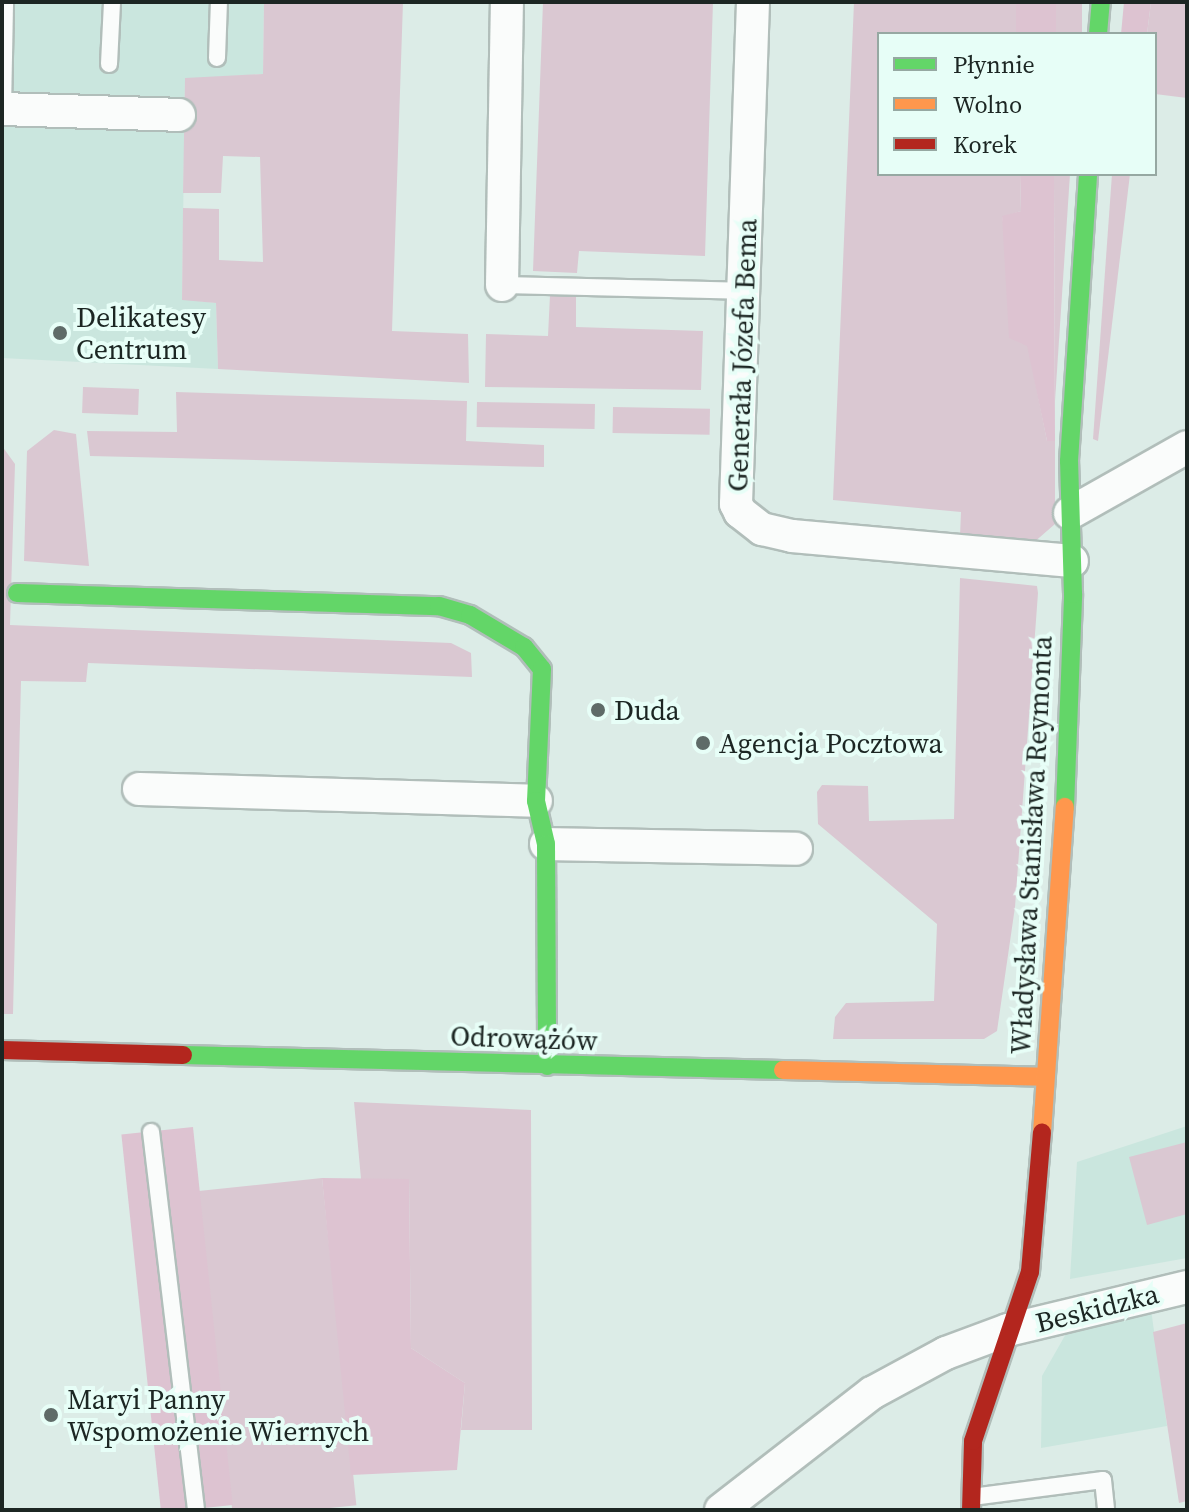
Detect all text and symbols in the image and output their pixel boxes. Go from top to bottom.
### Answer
legend [877,32,1157,176]
text: Płynnie [953,48,1035,81]
text: Wolno [953,88,1022,121]
text: Korek [953,128,1017,161]
street label: Generała Józefa Bema [720,218,764,492]
place label: Delikatesy Centrum [76,300,206,366]
marker: Delikatesy Centrum [51,324,69,342]
street label: Władysława Stanisława Reymonta [1003,635,1059,1055]
place label: Duda [614,693,680,727]
marker: Duda [589,701,607,719]
place label: Agencja Pocztowa [719,726,943,760]
marker: Agencja Pocztowa [694,734,712,752]
street label: Odrowążów [450,1019,598,1057]
street label: Beskidzka [1032,1277,1162,1339]
place label: Maryi Panny Wspomożenie Wiernych [67,1382,370,1448]
marker: Maryi Panny Wspomożenie Wiernych [42,1406,60,1424]

